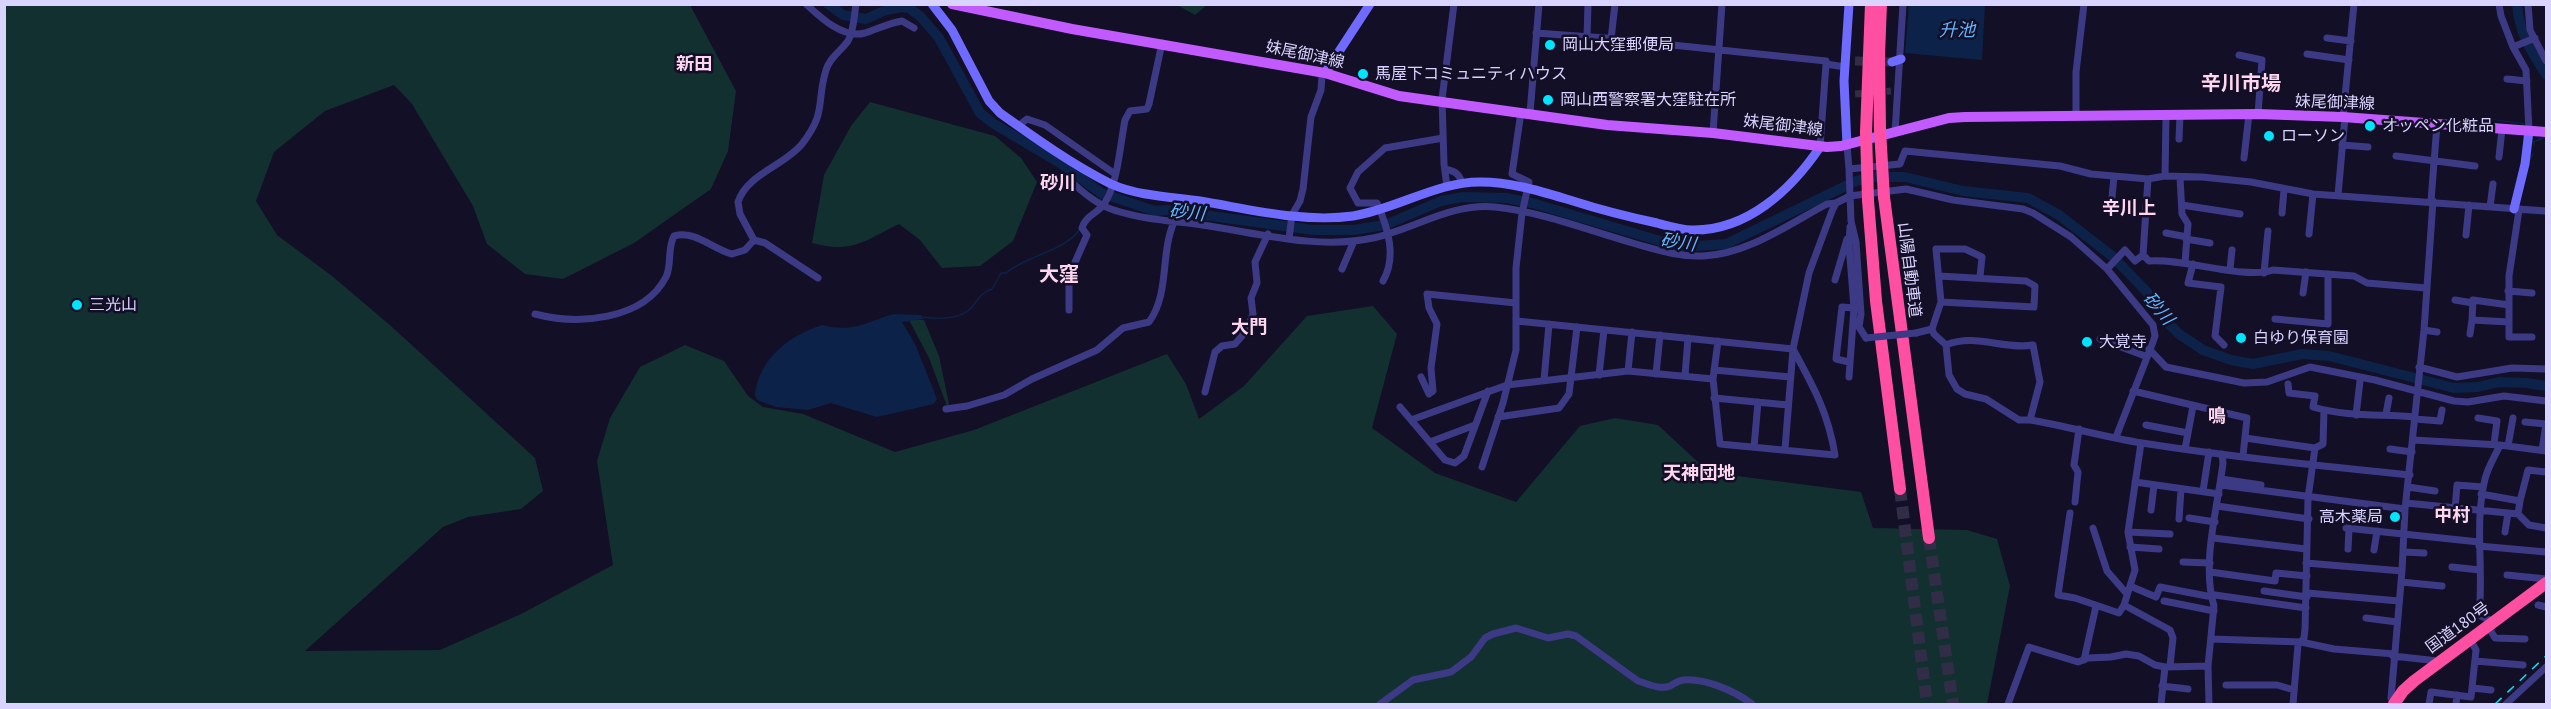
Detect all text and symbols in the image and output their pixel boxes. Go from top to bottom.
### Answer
water label: 升池 [1939,20,1975,42]
place label: 岡山大窪郵便局 [1562,35,1674,55]
street label: 妹尾御津線 [1264,37,1346,73]
marker: 岡山大窪郵便局 [1543,38,1557,52]
district label: 新田 [676,54,712,76]
place label: 馬屋下コミュニティハウス [1375,64,1567,84]
marker: 馬屋下コミュニティハウス [1356,67,1370,81]
district label: 辛川市場 [2201,72,2281,96]
place label: 岡山西警察署大窪駐在所 [1560,90,1736,110]
street label: 妹尾御津線 [2295,92,2375,114]
marker: 岡山西警察署大窪駐在所 [1541,93,1555,107]
street label: 妹尾御津線 [1742,112,1824,140]
place label: オッペン化粧品 [2382,116,2494,136]
marker: オッペン化粧品 [2363,119,2377,133]
place label: ローソン [2281,126,2345,146]
marker: ローソン [2262,129,2276,143]
district label: 砂川 [1040,173,1076,195]
district label: 辛川上 [2102,198,2156,220]
water label: 砂川 [1168,200,1206,226]
street label: 山陽自動車道 [1894,221,1924,319]
water label: 砂川 [1659,230,1697,256]
district label: 大窪 [1039,263,1079,287]
water label: 砂川 [2138,288,2178,330]
place label: 三光山 [89,295,137,315]
marker: 三光山 [70,298,84,312]
district label: 大門 [1231,317,1267,339]
place label: 白ゆり保育園 [2253,328,2349,348]
marker: 白ゆり保育園 [2234,331,2248,345]
place label: 大覚寺 [2099,332,2147,352]
marker: 大覚寺 [2080,335,2094,349]
district label: 鳴 [2208,406,2226,428]
district label: 天神団地 [1663,463,1735,485]
district label: 中村 [2434,505,2470,527]
place label: 高木薬局 [2319,507,2383,527]
marker: 高木薬局 [2388,510,2402,524]
street label: 国道180号 [2422,598,2494,658]

